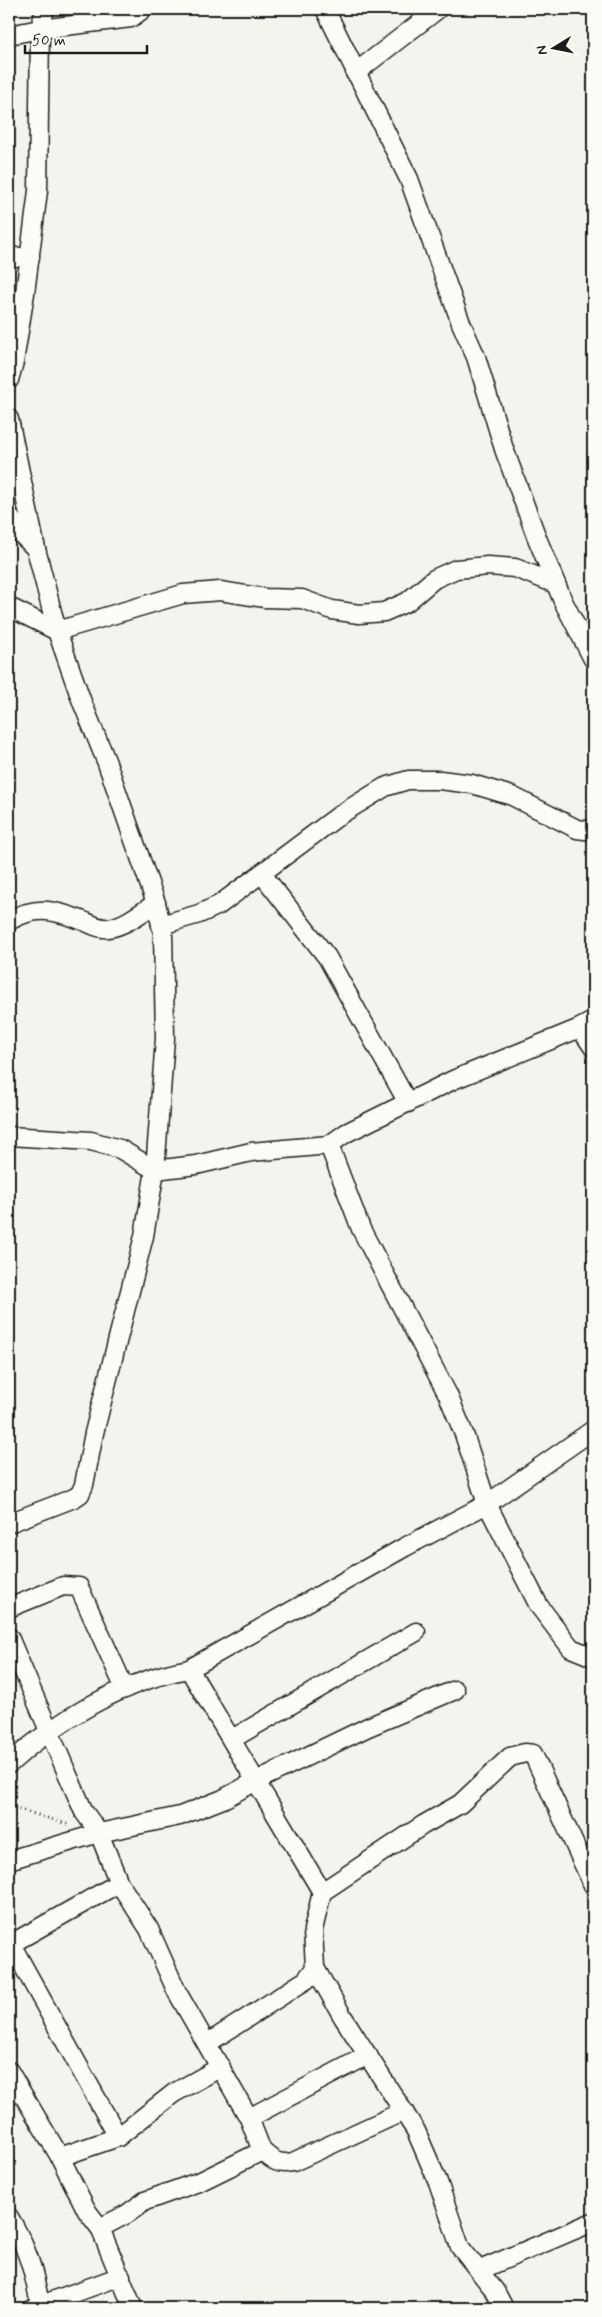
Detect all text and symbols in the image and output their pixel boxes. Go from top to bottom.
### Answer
scale bar [25,22,148,54]
north arrow [530,22,580,72]
text: 50 m [32,31,66,51]
text: N [533,44,552,56]

